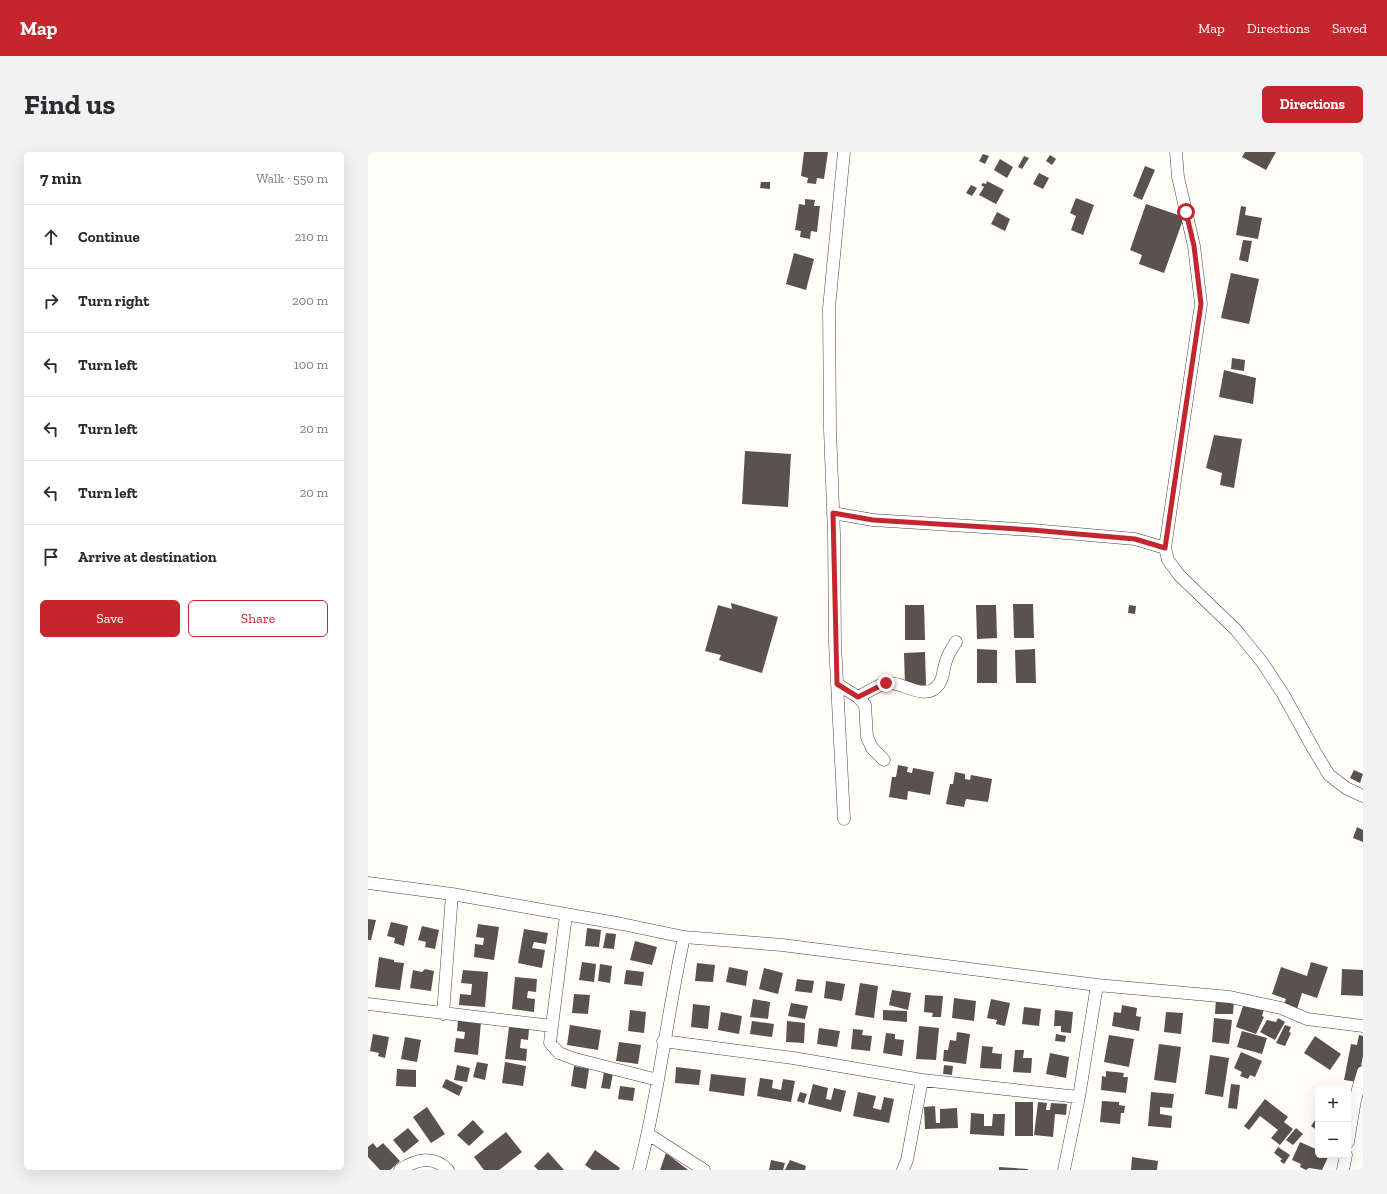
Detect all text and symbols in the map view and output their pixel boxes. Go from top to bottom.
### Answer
text: Map [20,17,57,40]
text: Map [1198,20,1225,37]
text: Directions [1247,20,1310,37]
text: Saved [1332,20,1367,37]
button: Directions [1262,86,1363,123]
text: Find us [24,88,115,121]
text: 7 min [40,168,82,188]
text: Walk · 550 m [256,171,328,186]
route start [1177,203,1195,221]
icon: ahead [40,226,62,248]
text: Continue [78,228,140,246]
text: 210 m [295,229,328,244]
icon: right [40,290,62,312]
text: Turn right [78,292,149,310]
text: 200 m [292,293,328,308]
icon: left [40,354,62,376]
text: Turn left [78,356,138,374]
text: 100 m [294,357,328,372]
icon: left [40,418,62,440]
text: Turn left [78,420,138,438]
text: 20 m [300,421,328,436]
icon: left [40,482,62,504]
text: Turn left [78,484,138,502]
text: 20 m [300,485,328,500]
icon: arrive [40,546,62,568]
text: Arrive at destination [78,548,217,566]
button: Save [40,600,180,637]
button: Share [188,600,328,637]
route end [877,674,895,692]
map controls [1315,1086,1351,1158]
button: + [1315,1086,1351,1122]
button: − [1315,1122,1351,1158]

